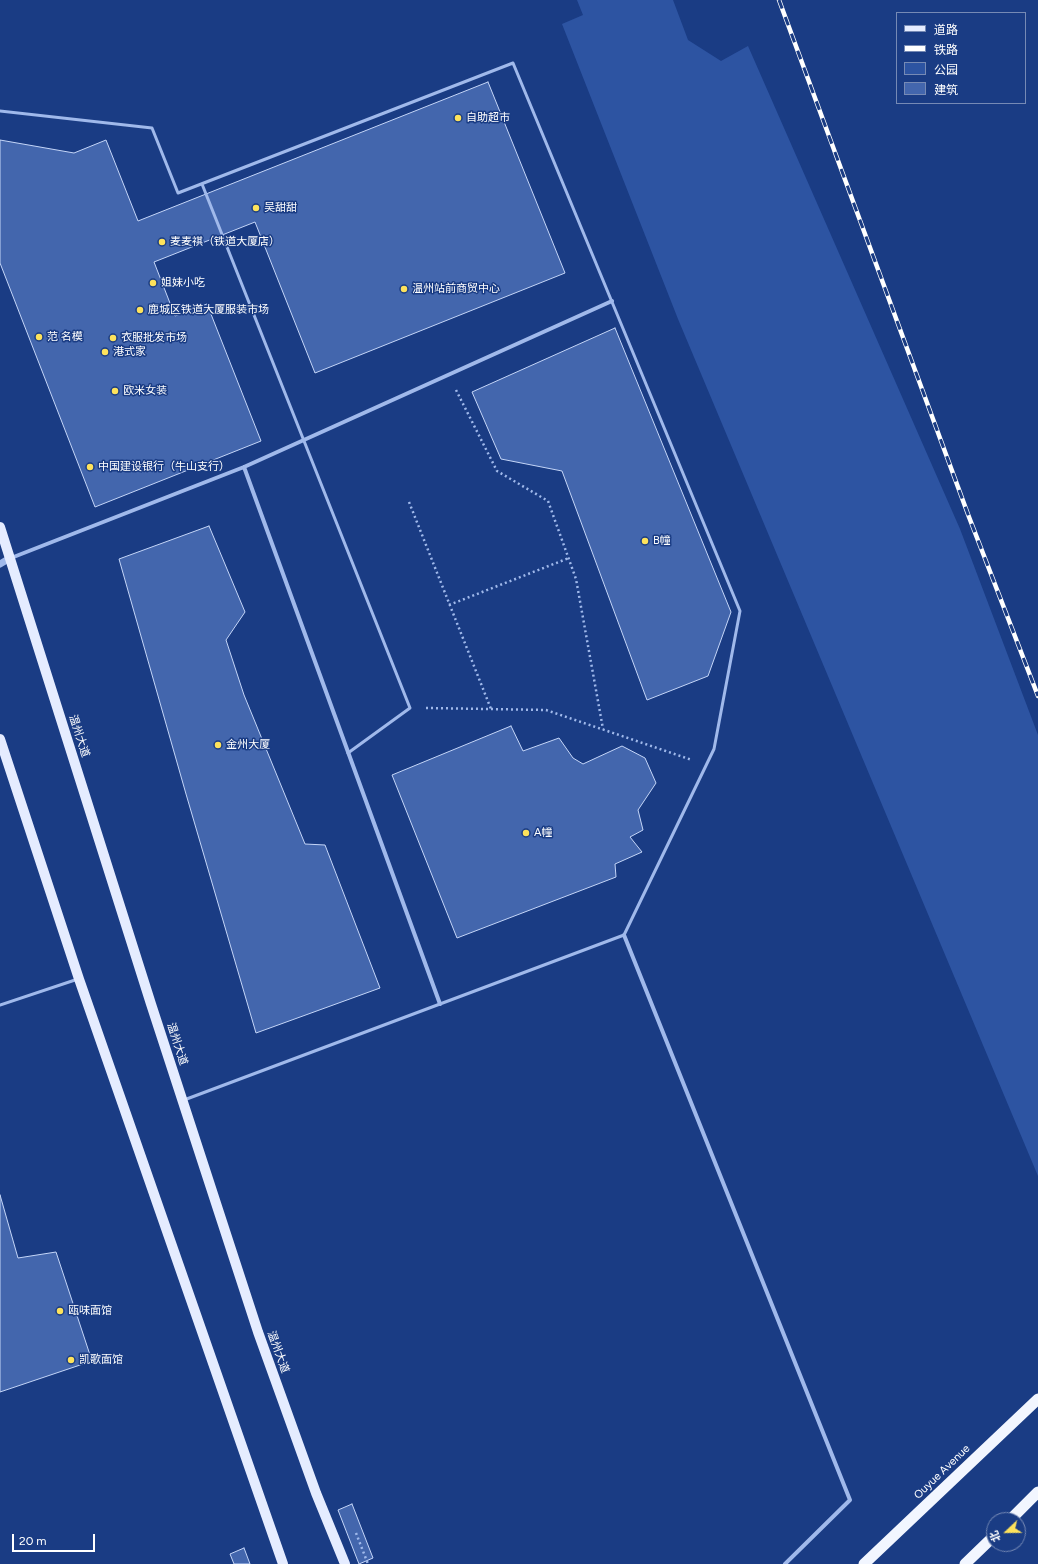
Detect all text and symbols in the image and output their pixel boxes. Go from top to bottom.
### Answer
legend [896,12,1026,104]
text: 道路 [934,23,958,37]
text: 铁路 [934,43,958,57]
text: 公园 [934,63,958,77]
text: 建筑 [934,83,958,97]
place label: 自助超市 [466,111,510,125]
marker: 自助超市 [453,113,463,123]
place label: 吴甜甜 [264,201,297,215]
marker: 吴甜甜 [251,203,261,213]
place label: 麦麦祺（铁道大厦店） [170,235,280,249]
marker: 麦麦祺（铁道大厦店） [157,237,167,247]
place label: 姐妹小吃 [161,276,205,290]
marker: 姐妹小吃 [148,278,158,288]
place label: 温州站前商贸中心 [412,282,500,296]
marker: 温州站前商贸中心 [399,284,409,294]
place label: 鹿城区铁道大厦服装市场 [148,303,269,317]
marker: 鹿城区铁道大厦服装市场 [135,305,145,315]
place label: 范 名模 [47,330,83,344]
place label: 衣服批发市场 [121,331,187,345]
marker: 范 名模 [34,332,44,342]
marker: 衣服批发市场 [108,333,118,343]
place label: 港式家 [113,345,146,359]
marker: 港式家 [100,347,110,357]
place label: 欧米女装 [123,384,167,398]
marker: 欧米女装 [110,386,120,396]
place label: 中国建设银行（牛山支行） [98,460,230,474]
marker: 中国建设银行（牛山支行） [85,462,95,472]
place label: B幢 [653,534,671,548]
marker: B幢 [640,536,650,546]
street label: 温州大道 [66,713,92,759]
place label: 金州大厦 [226,738,270,752]
marker: 金州大厦 [213,740,223,750]
place label: A幢 [534,826,552,840]
marker: A幢 [521,828,531,838]
street label: 温州大道 [164,1021,190,1067]
place label: 瓯味面馆 [68,1304,112,1318]
marker: 瓯味面馆 [55,1306,65,1316]
street label: 温州大道 [264,1329,292,1375]
place label: 凯歌面馆 [79,1353,123,1367]
marker: 凯歌面馆 [66,1355,76,1365]
street label: Ouyue Avenue [911,1442,973,1502]
north arrow [986,1512,1026,1552]
scale bar [14,1526,97,1552]
text: 北 [987,1529,1003,1544]
text: 20 m [19,1534,47,1548]

